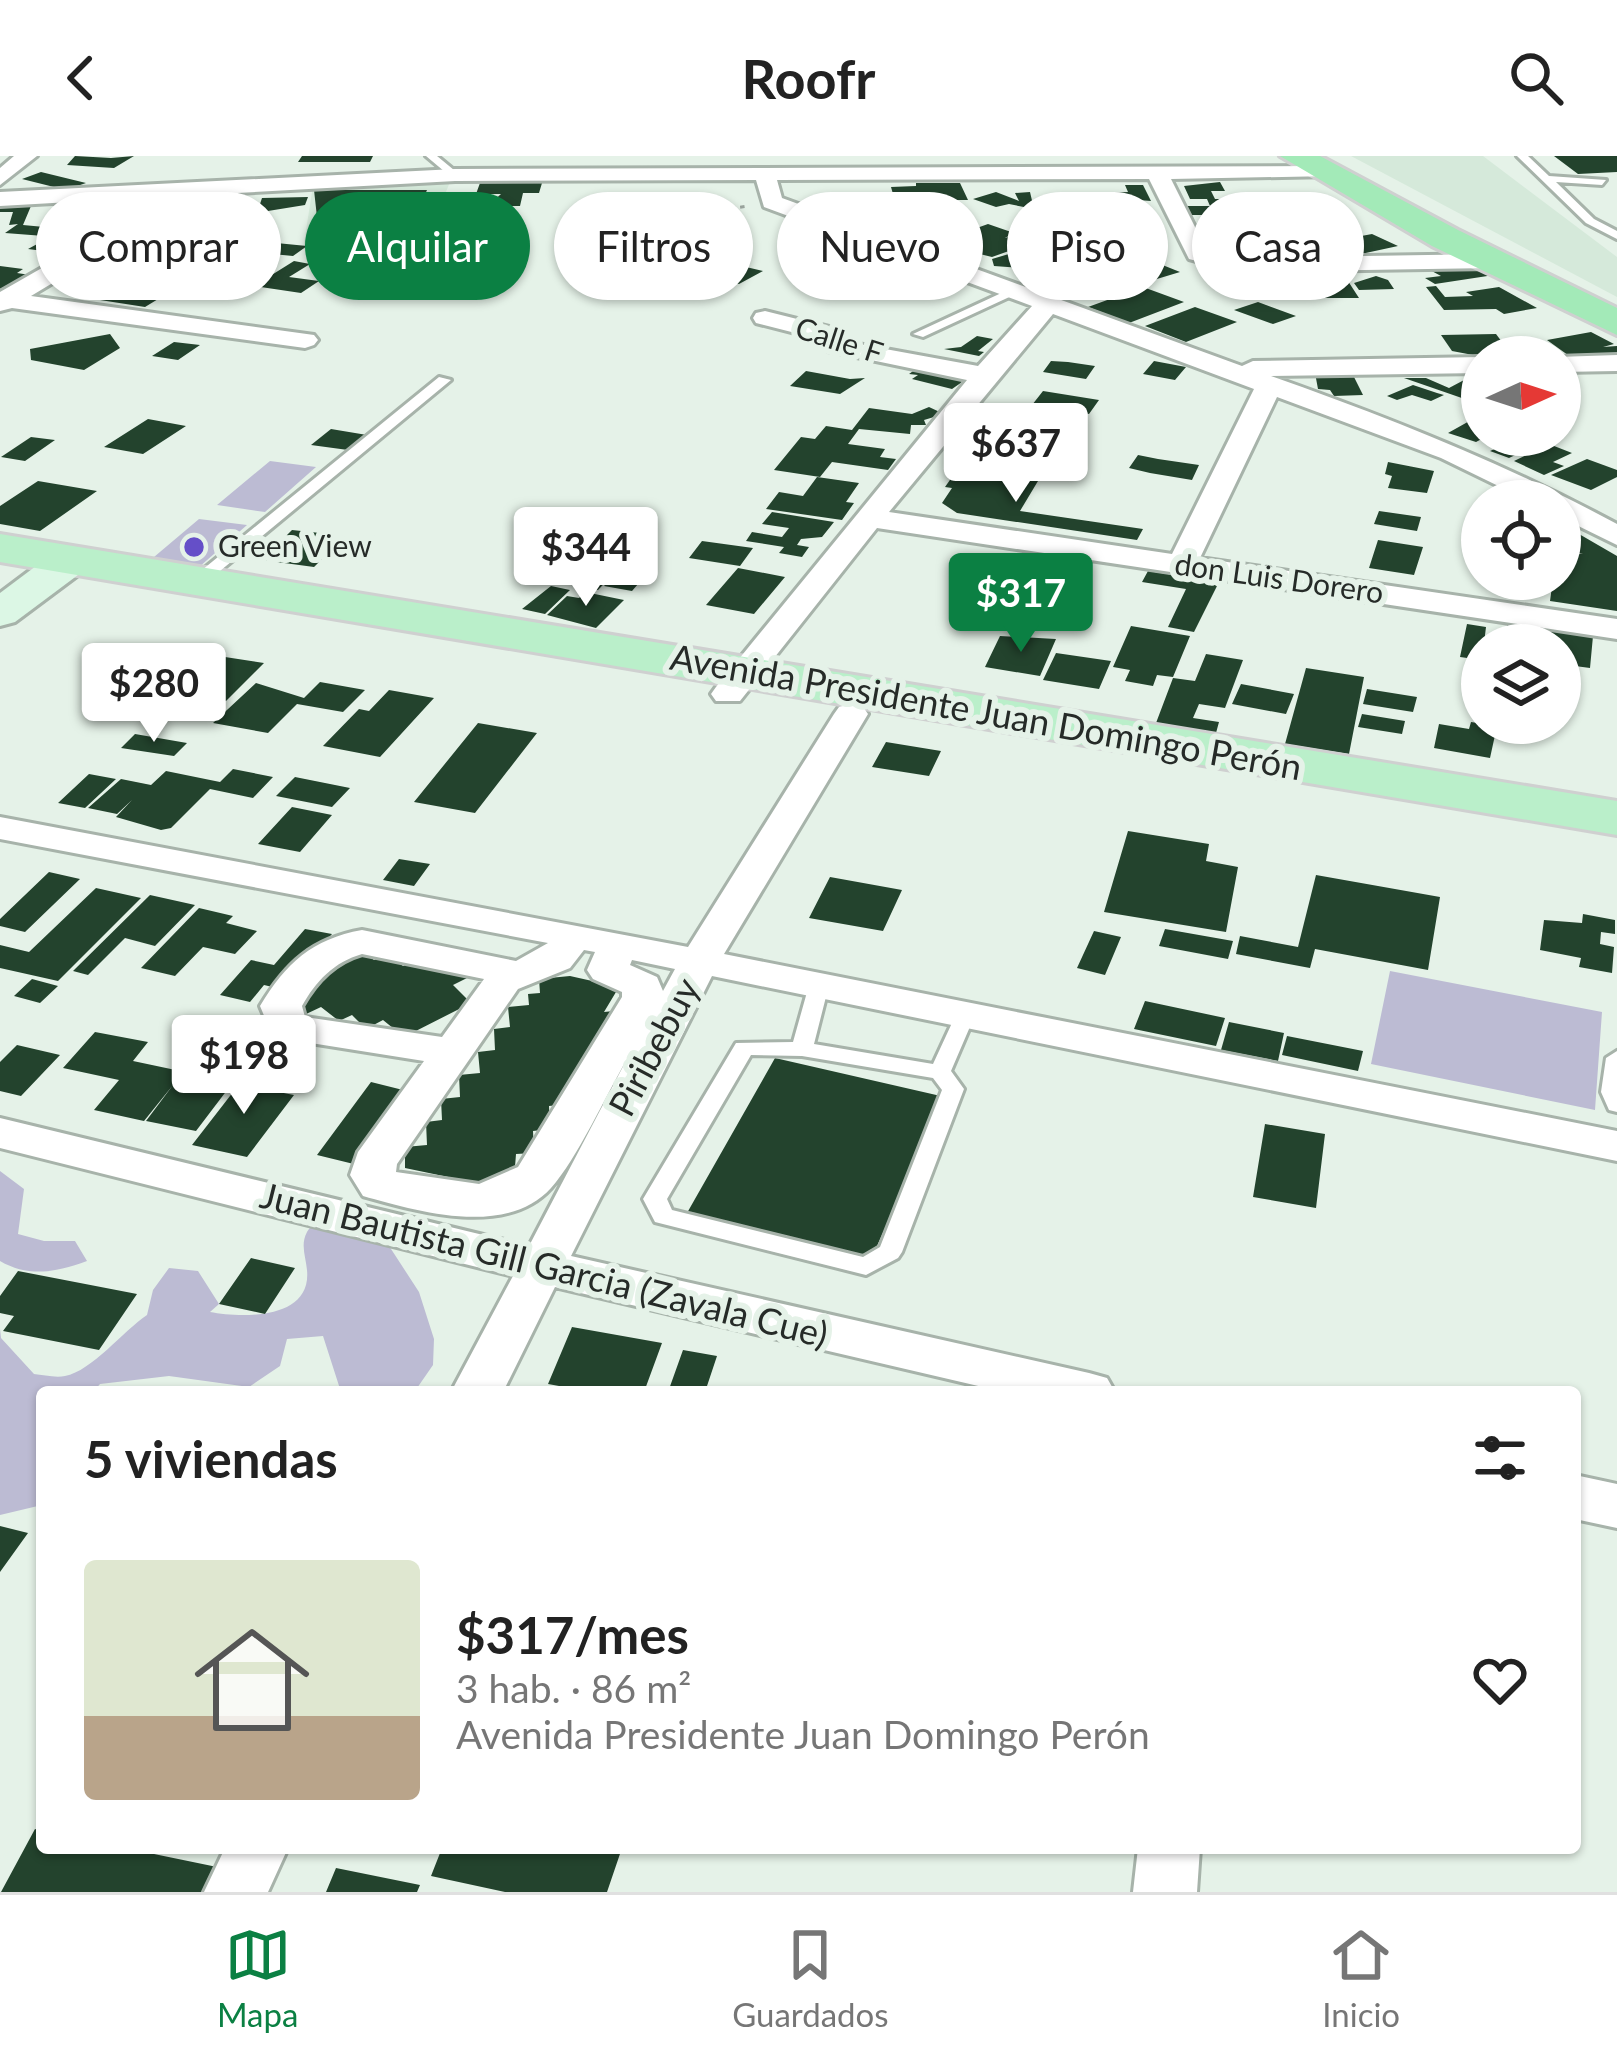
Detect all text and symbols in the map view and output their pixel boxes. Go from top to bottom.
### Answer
icon: back [48,45,114,111]
icon: search [1503,45,1569,111]
text: Roofr [742,46,875,111]
chip: Comprar [36,192,281,300]
chip: Alquilar [305,192,530,300]
chip: Filtros [554,192,753,300]
chip: Nuevo [777,192,983,300]
chip: Piso [1007,192,1168,300]
chip: Casa [1192,192,1364,300]
street label: Calle F [791,308,888,370]
north arrow [1461,336,1581,456]
map controls [1461,336,1581,744]
pin: $637 [945,403,1087,505]
text: $637 [971,419,1061,465]
button: locate [1461,480,1581,600]
pin: $344 [515,507,657,609]
text: $344 [541,523,631,569]
place label: Green View [218,527,372,563]
marker: Green View [181,534,207,560]
street label: don Luis Dorero [1173,545,1386,609]
pin: $317 [950,553,1092,655]
text: $317 [976,569,1066,615]
button: layers [1461,624,1581,744]
street label: Avenida Presidente Juan Domingo Perón [667,634,1305,788]
pin: $280 [83,643,225,745]
text: $280 [109,659,199,705]
street label: Piribebuy [599,970,708,1123]
pin: $198 [173,1015,315,1117]
text: $198 [199,1031,289,1077]
street label: Juan Bautista Gill Garcia (Zavala Cue) [256,1172,832,1356]
icon: filters [1467,1425,1533,1491]
text: 5 viviendas [84,1428,338,1489]
text: $317/mes [456,1604,689,1665]
icon: home [180,1608,324,1752]
icon: heart [1467,1647,1533,1713]
text: 3 hab. · 86 m² [456,1665,691,1711]
text: Avenida Presidente Juan Domingo Perón [456,1711,1150,1757]
tab: Mapa [217,1922,298,2034]
tab: Guardados [732,1922,889,2034]
tab: Inicio [1322,1922,1400,2034]

